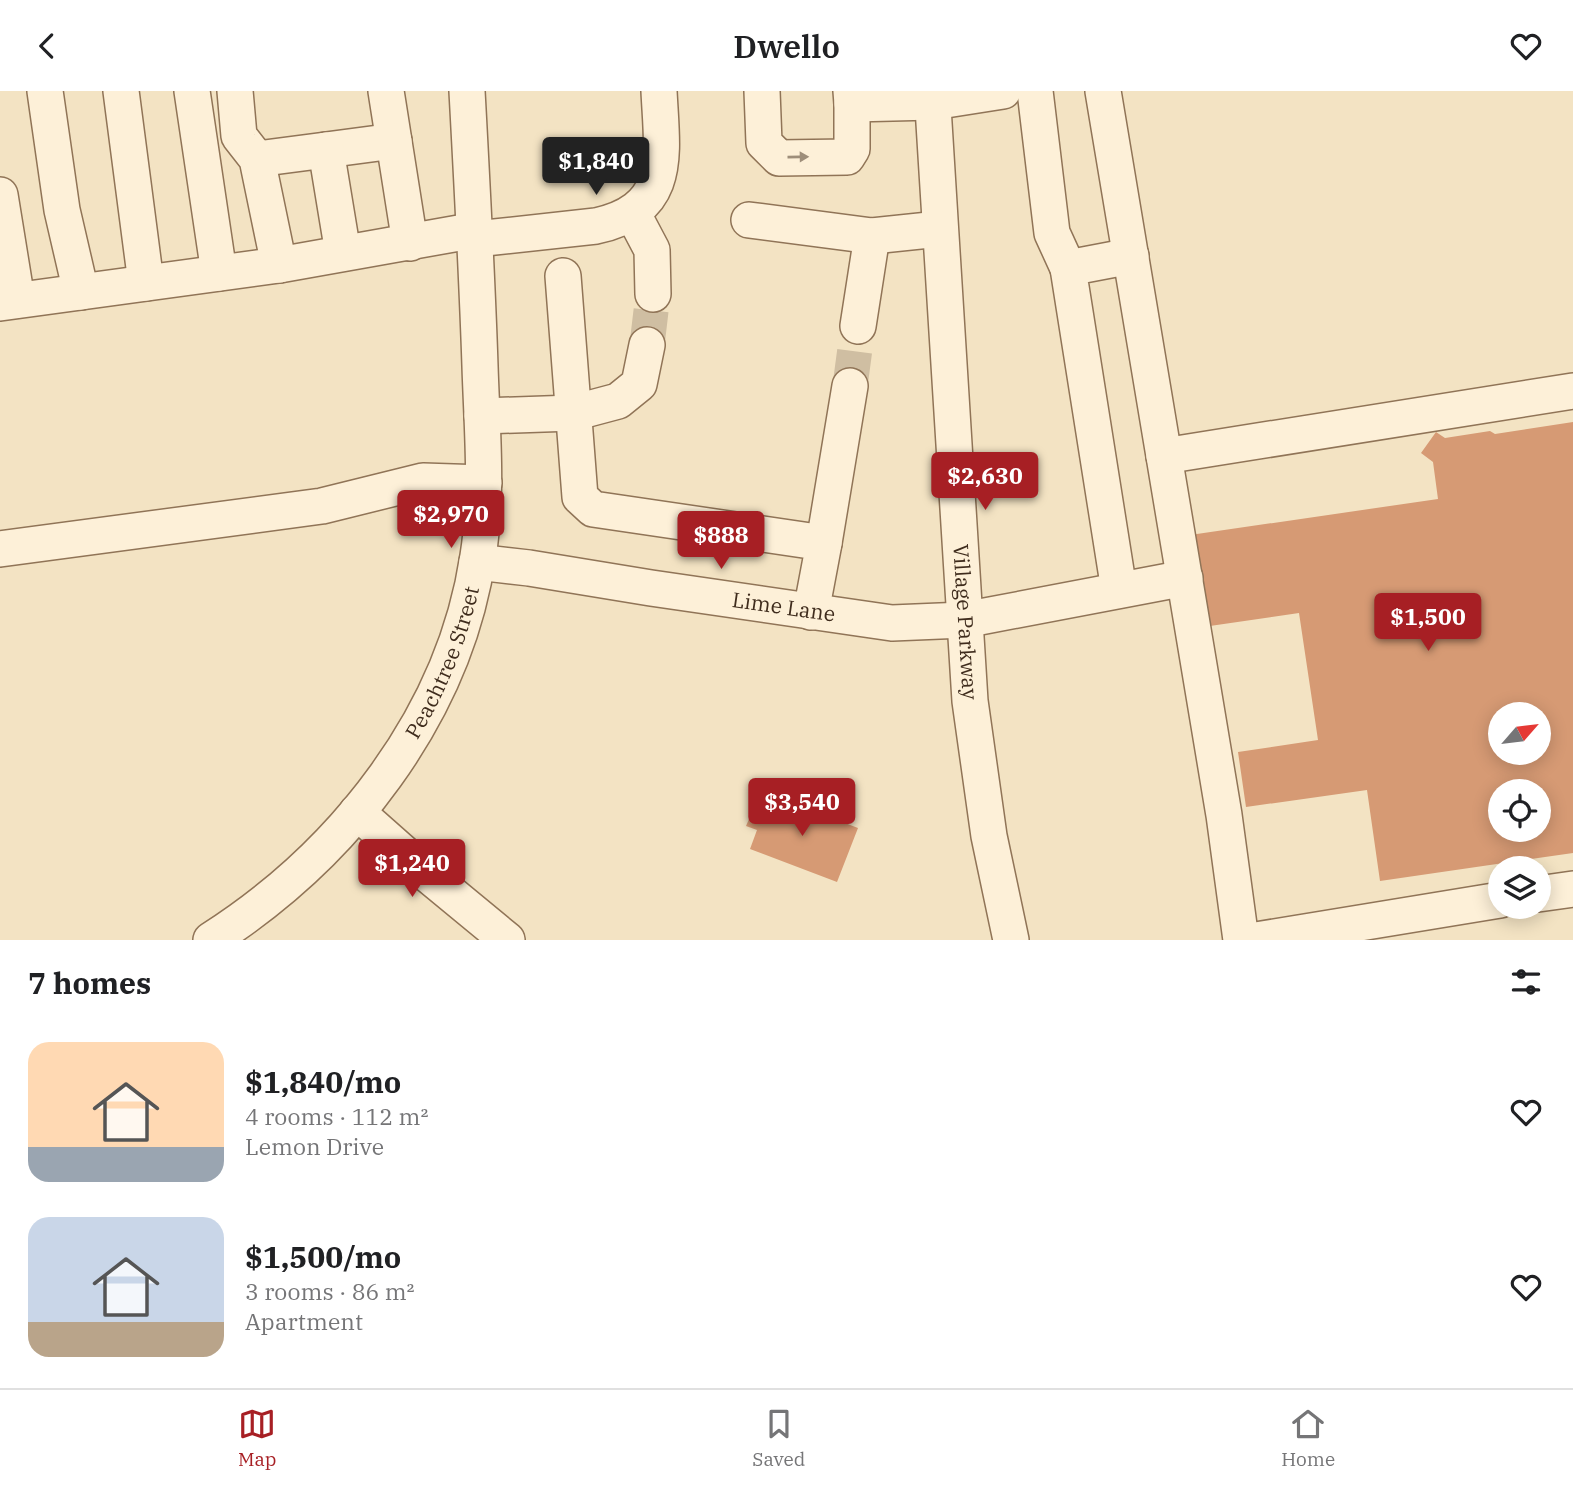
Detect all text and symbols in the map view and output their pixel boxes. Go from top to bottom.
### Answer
text: Dwello [733,25,840,67]
icon: back [28,27,66,65]
icon: heart [1507,27,1545,65]
pin: $1,840 [539,137,653,197]
text: $1,840 [558,145,634,175]
one-way arrow [788,151,810,163]
pin: $2,630 [928,453,1042,512]
text: $2,630 [947,460,1023,490]
pin: $2,970 [394,491,508,550]
text: $2,970 [413,498,489,528]
pin: $888 [680,511,762,571]
text: $888 [693,519,749,549]
street label: Village Parkway [947,543,985,701]
street label: Peachtree Street [398,583,485,744]
street label: Lime Lane [730,585,837,628]
pin: $1,500 [1371,594,1485,653]
text: $1,500 [1390,601,1466,631]
north arrow [1488,702,1550,765]
map controls [1488,702,1551,919]
pin: $3,540 [745,779,859,838]
button: locate [1488,779,1551,842]
text: $3,540 [764,786,840,816]
pin: $1,240 [355,839,469,899]
text: $1,240 [374,847,450,877]
button: layers [1488,856,1551,919]
text: 7 homes [28,963,151,1002]
icon: filters [1507,963,1545,1001]
text: $1,840/mo [245,1062,401,1101]
icon: home [84,1070,168,1154]
icon: heart [1507,1093,1545,1131]
text: 4 rooms · 112 m² [245,1101,428,1131]
text: Lemon Drive [245,1131,384,1161]
text: $1,500/mo [245,1237,401,1276]
icon: home [84,1245,168,1329]
icon: heart [1507,1268,1545,1306]
text: 3 rooms · 86 m² [245,1276,415,1306]
text: Apartment [245,1306,363,1336]
tab: Map [238,1405,276,1471]
tab: Saved [752,1405,805,1471]
tab: Home [1281,1405,1335,1471]

